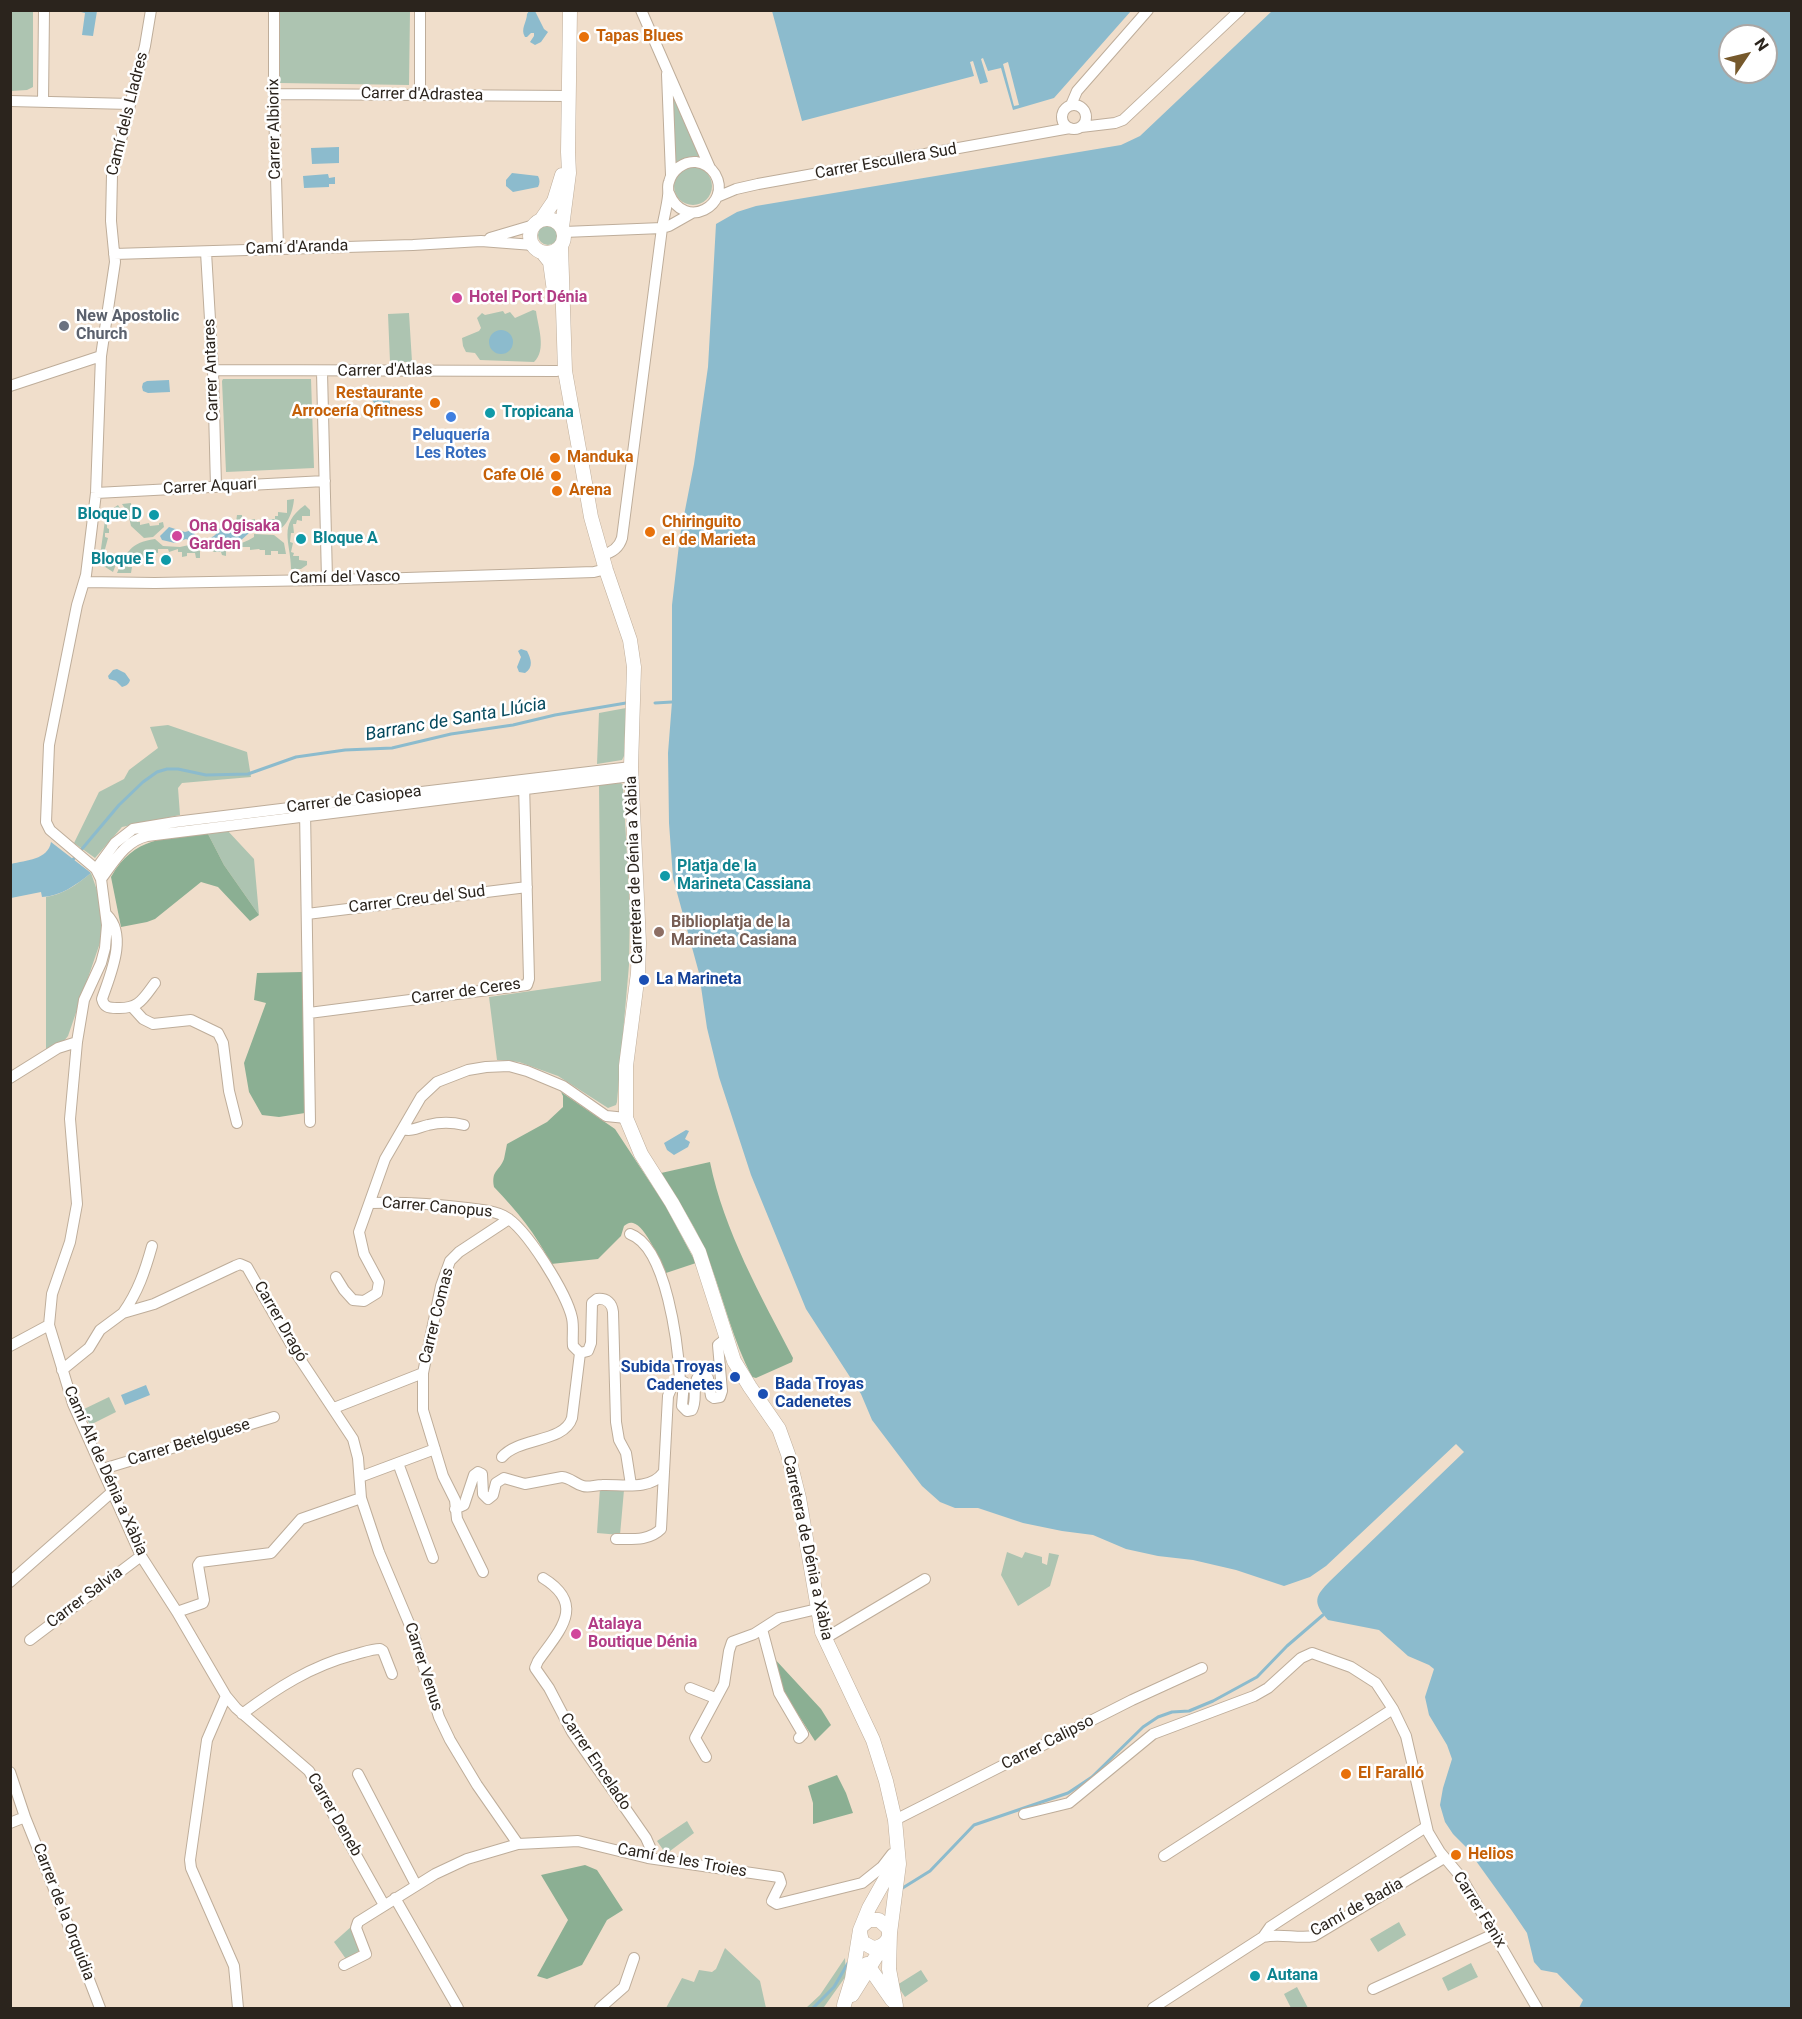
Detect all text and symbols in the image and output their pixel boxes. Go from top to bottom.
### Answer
north arrow [1718,24,1778,84]
place label: Tapas Blues [596,27,683,47]
marker: Tapas Blues [577,30,591,44]
text: N [1750,34,1773,55]
street label: Camí dels Lladres [103,50,153,178]
street label: Carrer Albiorix [265,78,285,180]
street label: Carrer d'Adrastea [361,84,483,106]
street label: Carrer Escullera Sud [814,140,958,184]
street label: Camí d'Aranda [245,237,349,259]
place label: Hotel Port Dénia [469,288,587,308]
marker: Hotel Port Dénia [450,291,464,305]
place label: New Apostolic Church [76,307,179,345]
street label: Carrer Antares [201,318,223,422]
marker: New Apostolic Church [57,319,71,333]
street label: Carrer d'Atlas [337,361,433,381]
place label: Restaurante Arrocería Qfitness [292,384,423,422]
marker: Restaurante Arrocería Qfitness [428,396,442,410]
place label: Tropicana [502,403,574,423]
marker: Tropicana [483,406,497,420]
marker: Peluquería Les Rotes [444,410,458,424]
place label: Peluquería Les Rotes [412,426,490,464]
place label: Manduka [567,448,634,468]
marker: Manduka [548,451,562,465]
place label: Cafe Olé [483,466,544,486]
marker: Cafe Olé [549,469,563,483]
street label: Carrer Aquari [163,475,257,499]
place label: Arena [569,481,612,501]
marker: Arena [550,484,564,498]
place label: Bloque D [78,505,142,525]
marker: Bloque D [147,508,161,522]
place label: Chiringuito el de Marieta [662,513,756,551]
place label: Ona Ogisaka Garden [189,517,280,555]
marker: Chiringuito el de Marieta [643,525,657,539]
marker: Ona Ogisaka Garden [170,529,184,543]
place label: Bloque A [313,529,378,549]
marker: Bloque A [294,532,308,546]
place label: Bloque E [91,550,154,570]
marker: Bloque E [159,553,173,567]
street label: Camí del Vasco [289,567,401,589]
water label: Barranc de Santa Llúcia [364,693,548,747]
street label: Carretera de Dénia a Xàbia [622,775,648,965]
street label: Carrer de Casiopea [285,782,423,818]
place label: Platja de la Marineta Cassiana [677,857,811,895]
marker: Platja de la Marineta Cassiana [658,869,672,883]
street label: Carrer Creu del Sud [348,882,486,918]
place label: Biblioplatja de la Marineta Casiana [671,913,797,951]
marker: Biblioplatja de la Marineta Casiana [652,925,666,939]
place label: La Marineta [656,970,741,990]
marker: La Marineta [637,973,651,987]
street label: Carrer de Ceres [410,975,522,1009]
street label: Carrer Canopus [381,1194,493,1222]
street label: Carrer Comas [416,1266,458,1366]
street label: Carrer Dragó [249,1278,311,1366]
place label: Subida Troyas Cadenetes [621,1358,723,1396]
marker: Subida Troyas Cadenetes [728,1370,742,1384]
place label: Bada Troyas Cadenetes [775,1375,864,1413]
street label: Camí Alt de Dénia a Xàbia [59,1383,151,1559]
marker: Bada Troyas Cadenetes [756,1387,770,1401]
street label: Carrer Betelguese [126,1415,252,1471]
street label: Carretera de Dénia a Xàbia [778,1454,836,1642]
street label: Carrer Salvia [43,1563,127,1633]
place label: Atalaya Boutique Dénia [588,1615,697,1653]
street label: Carrer Venus [400,1620,446,1714]
marker: Atalaya Boutique Dénia [569,1627,583,1641]
street label: Carrer Encelado [555,1710,635,1814]
street label: Carrer Calipso [999,1712,1097,1774]
place label: El Faralló [1358,1764,1424,1784]
marker: El Faralló [1339,1767,1353,1781]
street label: Carrer Deneb [302,1770,366,1860]
street label: Camí de les Troies [616,1840,748,1882]
street label: Carrer de la Orquidia [28,1841,98,1983]
place label: Helios [1468,1845,1514,1865]
marker: Helios [1449,1848,1463,1862]
street label: Carrer Fènix [1448,1869,1510,1951]
street label: Camí de Badia [1307,1875,1407,1941]
place label: Autana [1267,1966,1318,1986]
marker: Autana [1248,1969,1262,1983]

